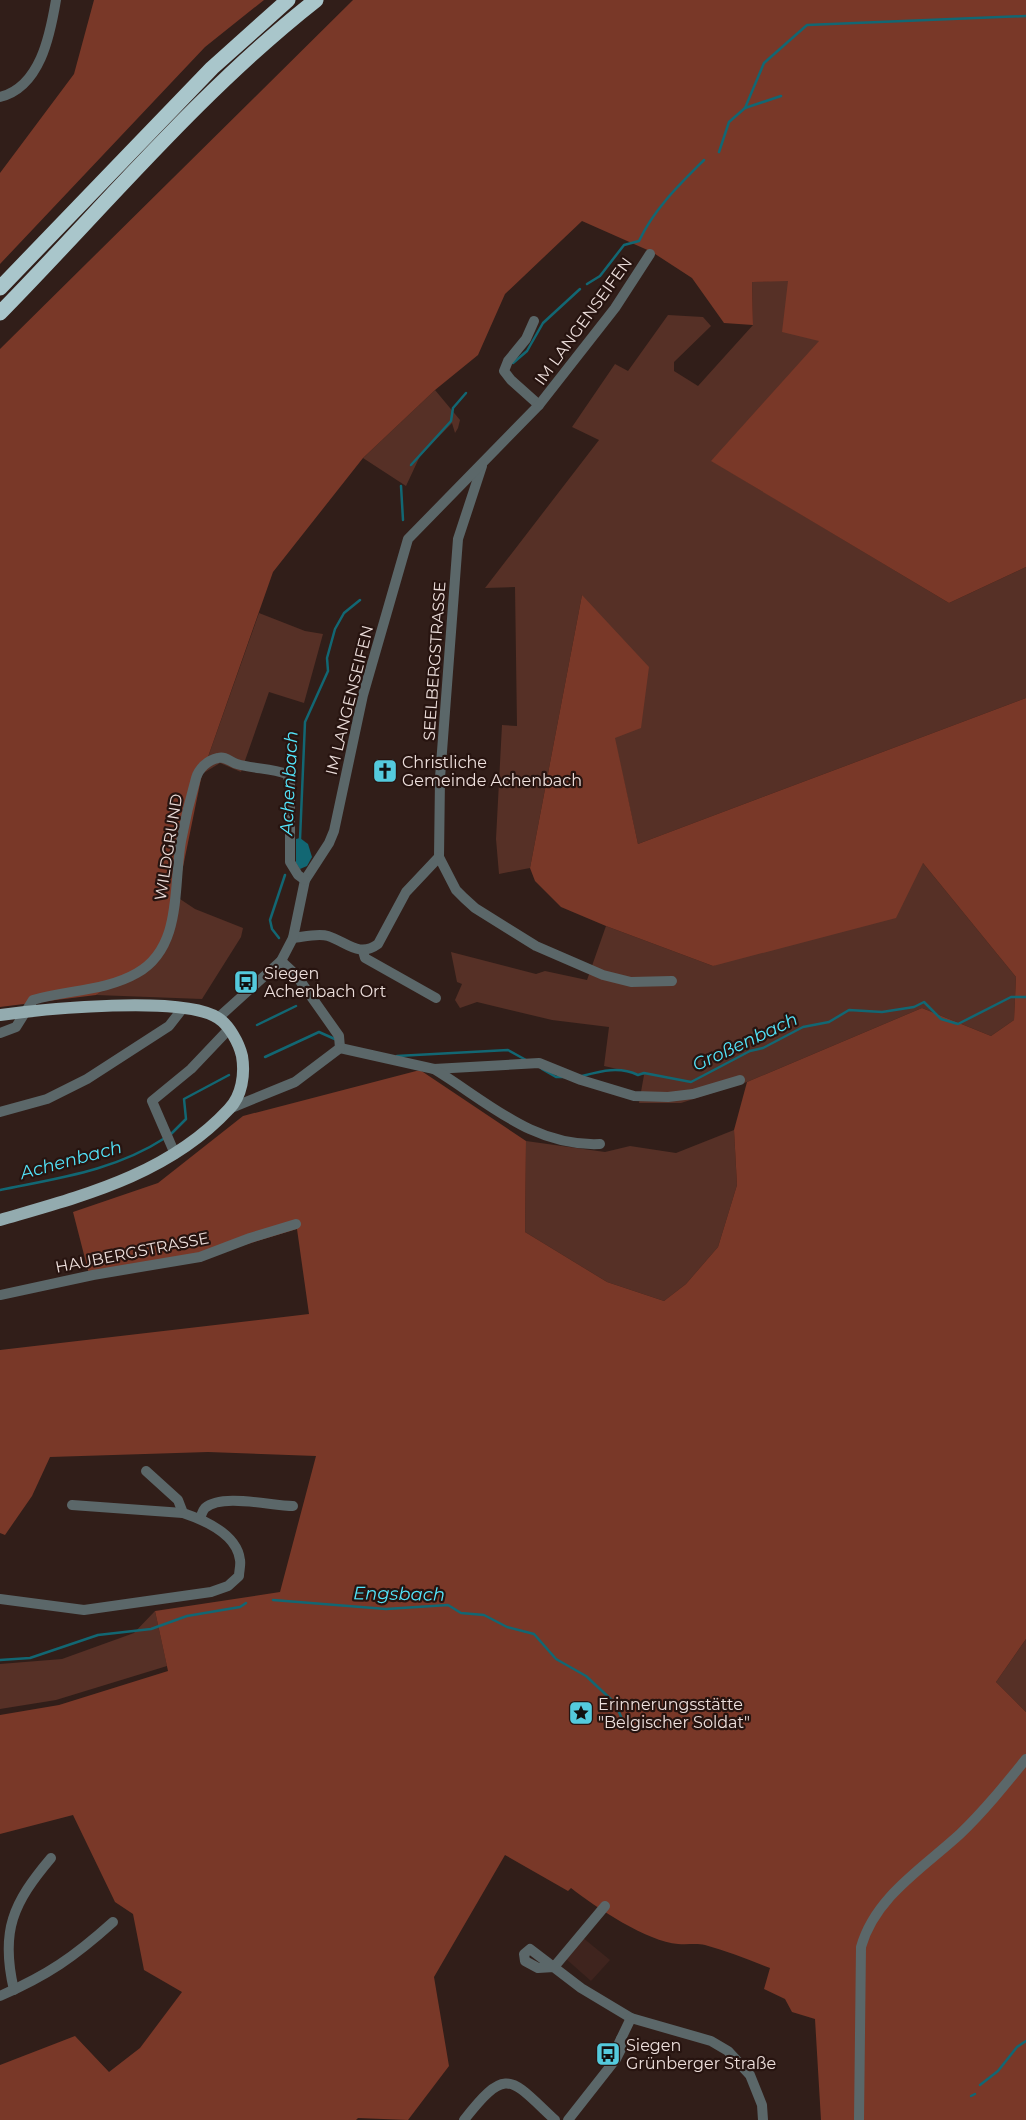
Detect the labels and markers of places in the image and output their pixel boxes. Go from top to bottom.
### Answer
place label: Christliche Gemeinde Achenbach [402,753,582,790]
church icon: Christliche Gemeinde Achenbach [372,758,398,784]
place label: Siegen Achenbach Ort [264,964,387,1001]
bus stop icon: Siegen Achenbach Ort [233,969,259,995]
place label: Erinnerungsstätte "Belgischer Soldat" [598,1695,750,1732]
place icon: Erinnerungsstätte "Belgischer Soldat" [568,1700,594,1726]
place label: Siegen Grünberger Straße [626,2036,776,2073]
bus stop icon: Siegen Grünberger Straße [595,2041,621,2067]

